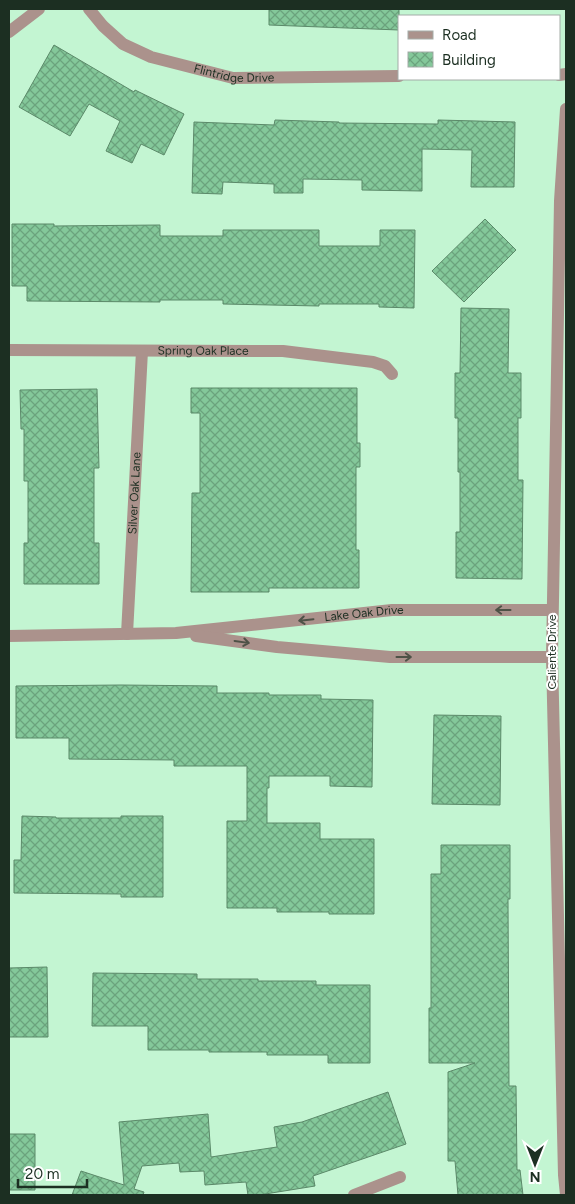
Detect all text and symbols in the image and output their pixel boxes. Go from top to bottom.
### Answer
legend [398,15,560,80]
text: Road [442,26,477,44]
text: Building [442,51,496,69]
street label: Flintridge Drive [192,61,275,85]
street label: Spring Oak Place [157,344,249,358]
street label: Silver Oak Lane [125,451,144,535]
street label: Lake Oak Drive [324,603,404,624]
one-way arrow [496,605,512,615]
street label: Caliente Drive [545,614,559,690]
one-way arrow [299,615,315,624]
one-way arrow [234,637,250,647]
one-way arrow [396,652,412,662]
north arrow [510,1139,560,1189]
scale bar [18,1156,86,1188]
text: 20 m [25,1165,59,1183]
text: N [530,1168,540,1185]

